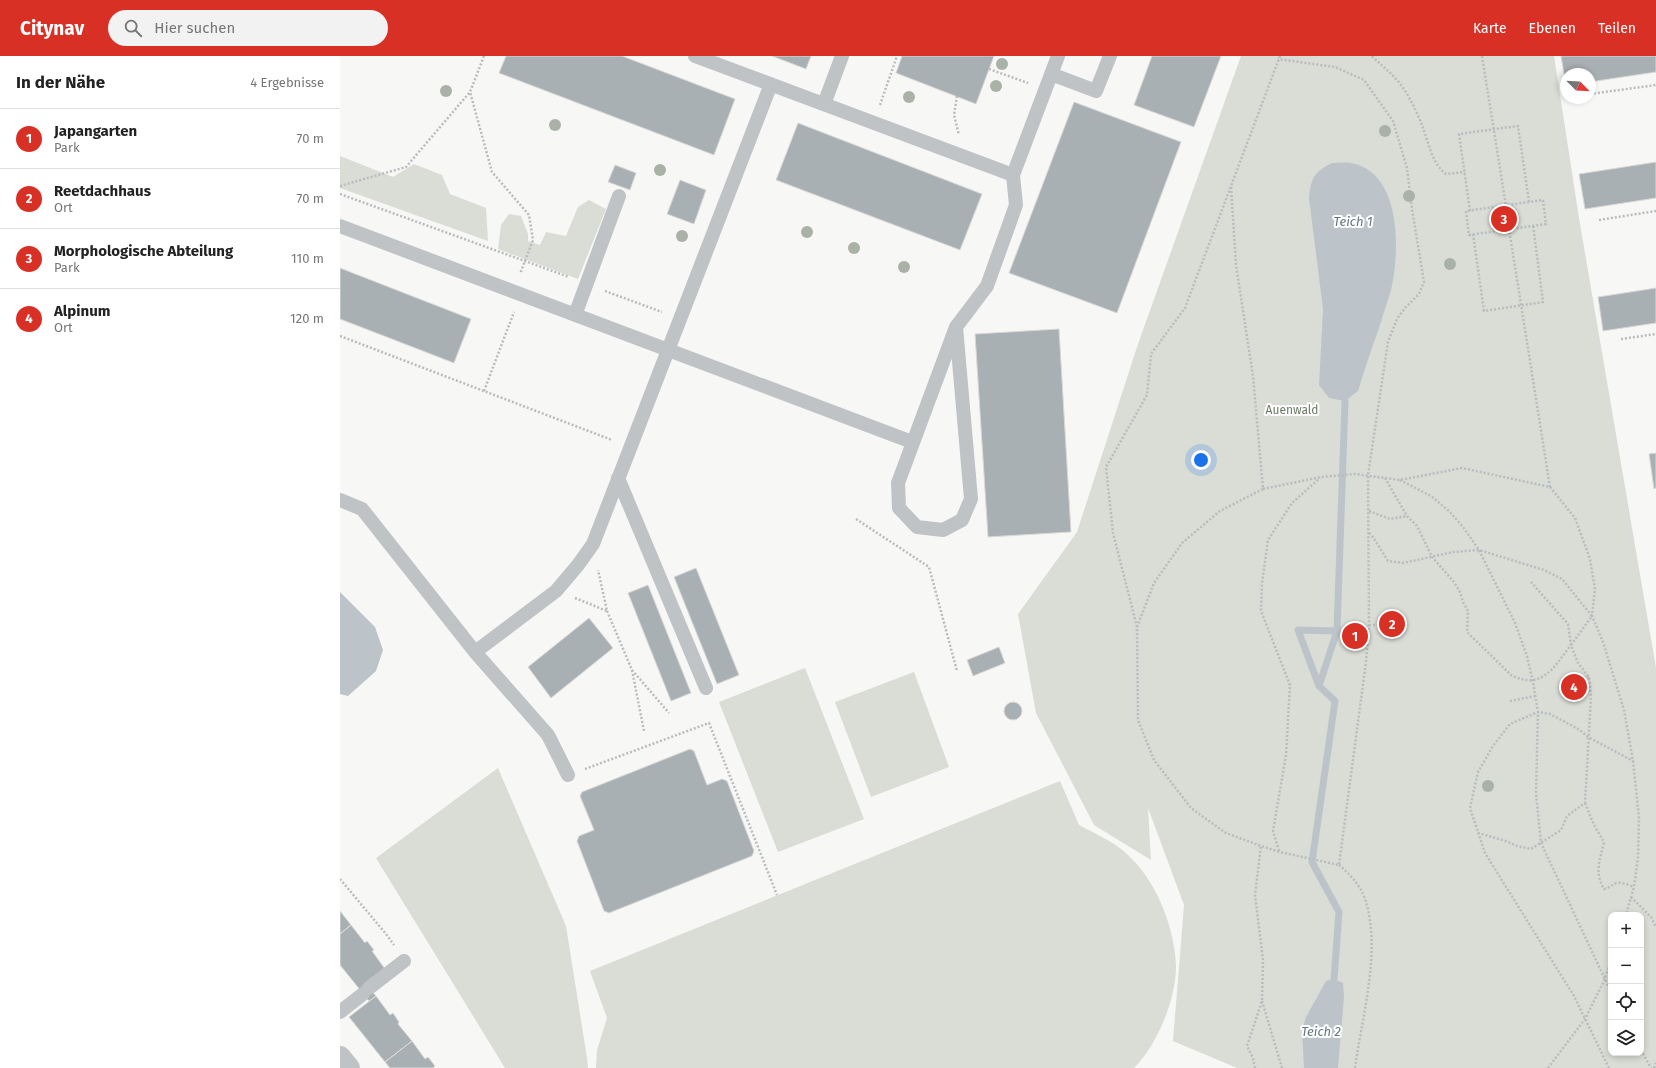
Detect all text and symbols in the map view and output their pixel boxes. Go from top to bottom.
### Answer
search box [108,10,388,46]
text: Citynav [20,17,84,40]
icon: search [122,17,144,39]
text: Hier suchen [154,19,235,37]
text: Karte [1473,20,1507,37]
text: Ebenen [1529,20,1576,37]
text: Teilen [1598,20,1636,37]
north arrow [1560,68,1596,104]
text: In der Nähe [16,72,105,93]
text: 4 Ergebnisse [250,75,324,90]
text: Japangarten [54,122,137,140]
text: 1 [26,131,32,146]
text: 70 m [297,131,324,146]
text: Park [54,140,80,155]
text: Reetdachhaus [54,182,151,200]
text: 2 [26,191,32,206]
text: 70 m [297,191,324,206]
text: Ort [54,200,73,215]
pin: 3 [1491,204,1517,234]
water label: Teich 1 [1334,214,1372,229]
text: Morphologische Abteilung [54,242,233,260]
text: 3 [26,251,32,266]
text: 110 m [291,251,324,266]
text: Park [54,260,80,275]
text: Alpinum [54,302,110,320]
text: 4 [25,311,33,326]
text: 120 m [290,311,324,326]
text: Ort [54,320,73,335]
park label: Auenwald [1266,403,1318,417]
your location [1191,450,1211,470]
pin: 2 [1379,609,1405,639]
pin: 1 [1342,621,1368,651]
pin: 4 [1561,672,1587,702]
map controls [1608,912,1644,1056]
button: + [1608,912,1644,948]
button: − [1608,948,1644,984]
button: locate [1608,984,1644,1020]
button: layers [1608,1020,1644,1056]
water label: Teich 2 [1301,1024,1341,1039]

